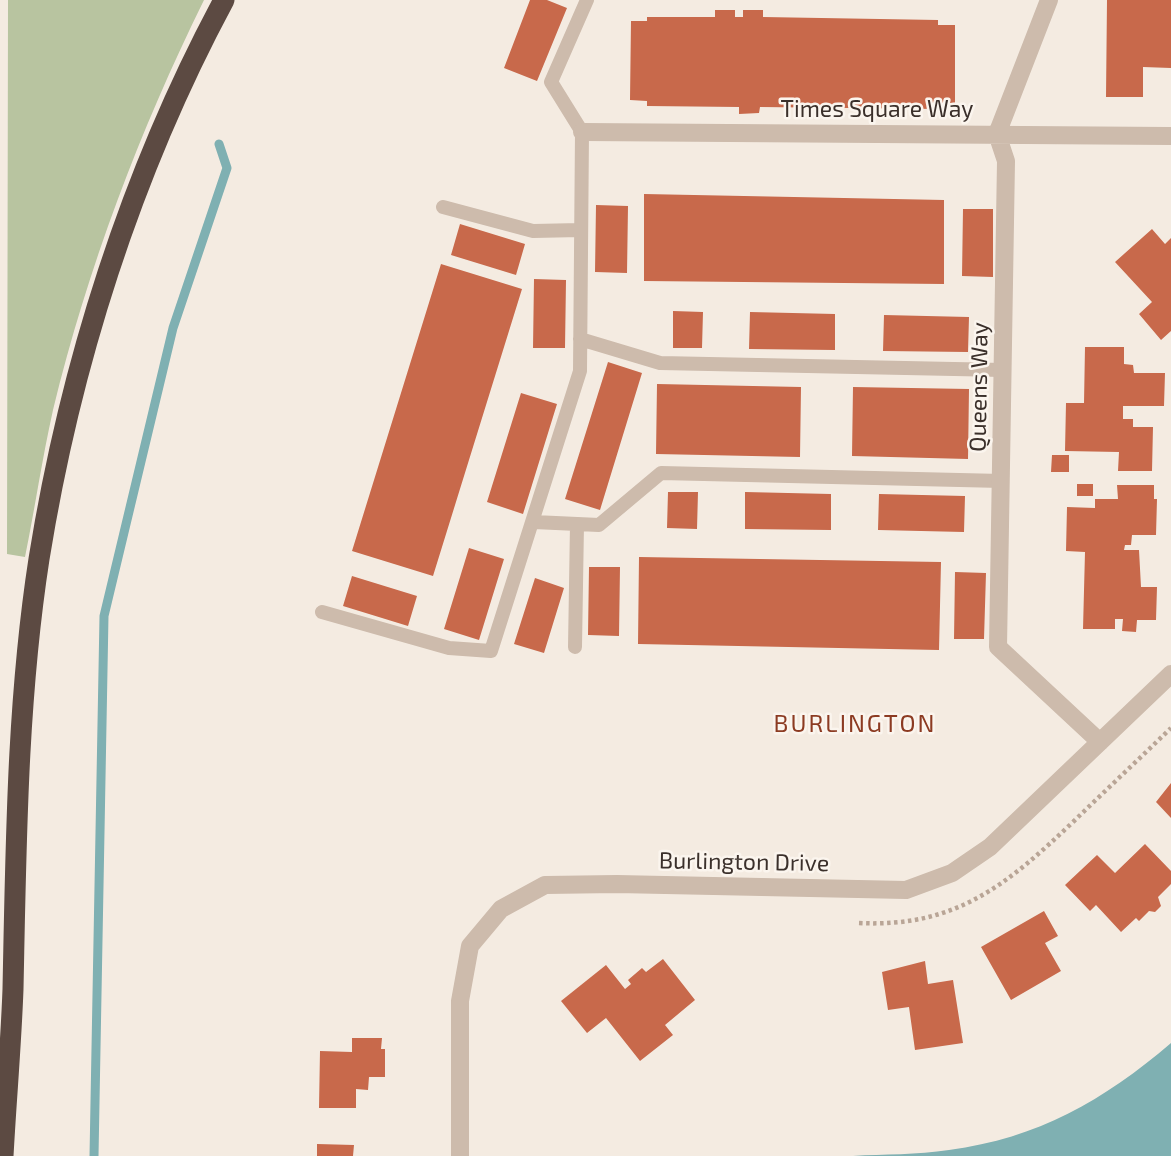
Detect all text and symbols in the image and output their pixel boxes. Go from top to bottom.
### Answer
street label: Times Square Way [781,95,973,123]
street label: Queens Way [964,322,994,452]
district label: BURLINGTON [775,710,935,738]
street label: Burlington Drive [659,847,829,877]

